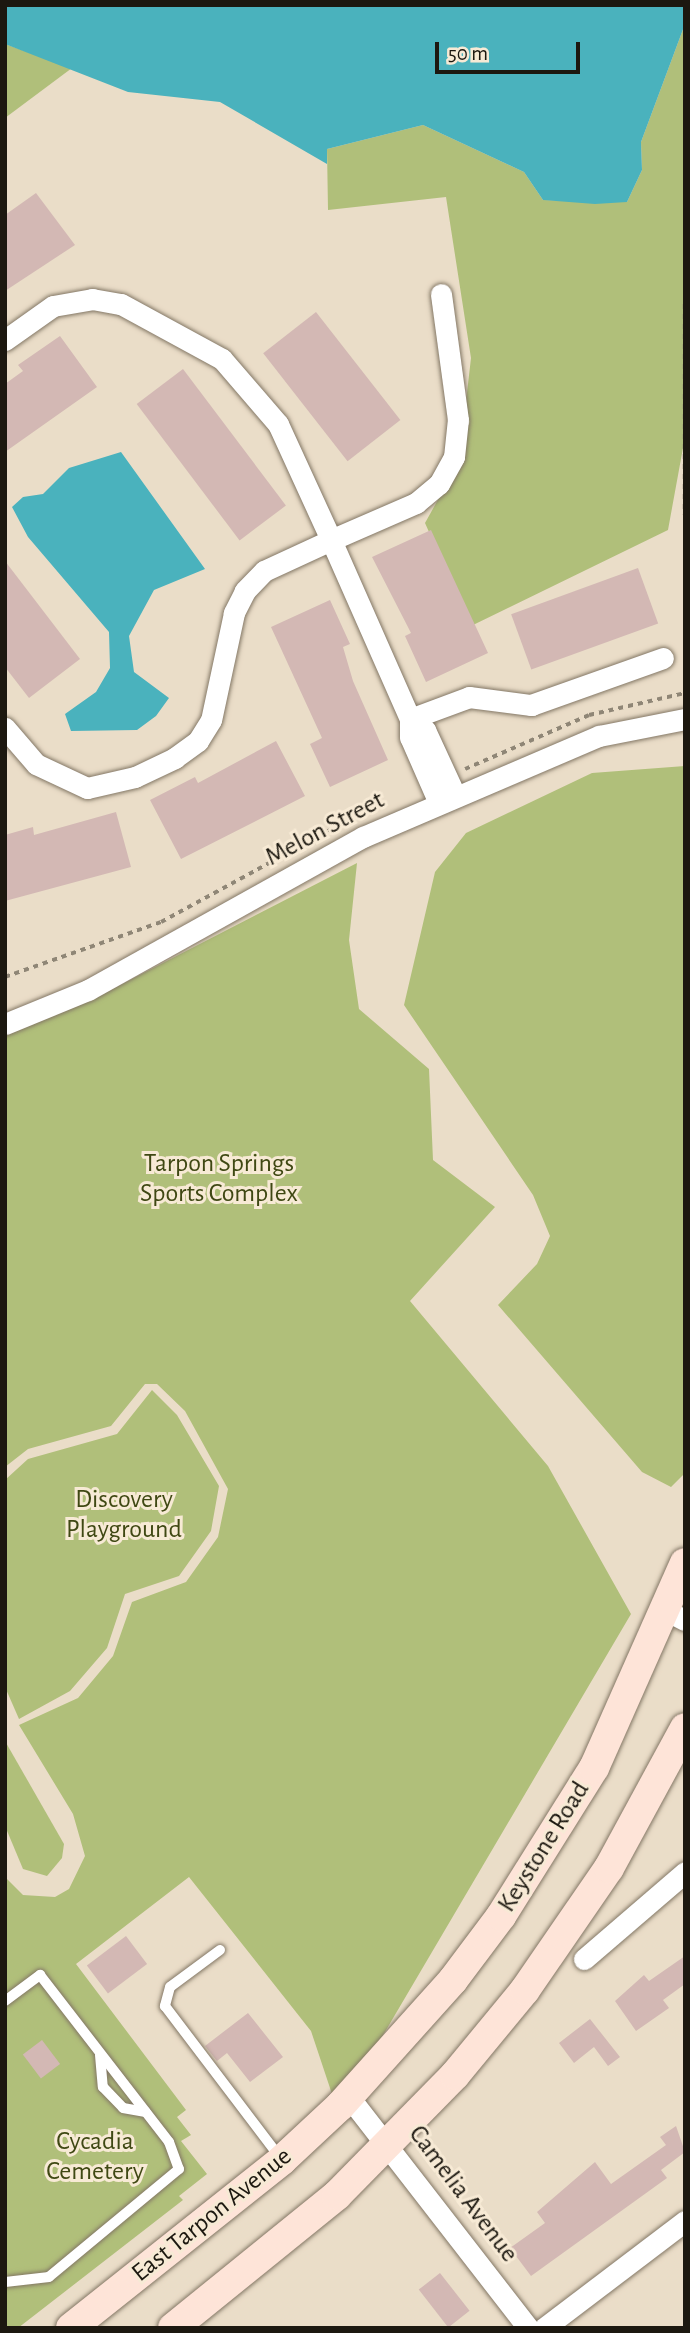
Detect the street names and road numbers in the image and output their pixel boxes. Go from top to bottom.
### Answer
street label: Melon Street [260,785,390,873]
street label: Keystone Road [492,1776,596,1918]
street label: Camelia Avenue [402,2120,524,2268]
street label: East Tarpon Avenue [126,2141,298,2289]

